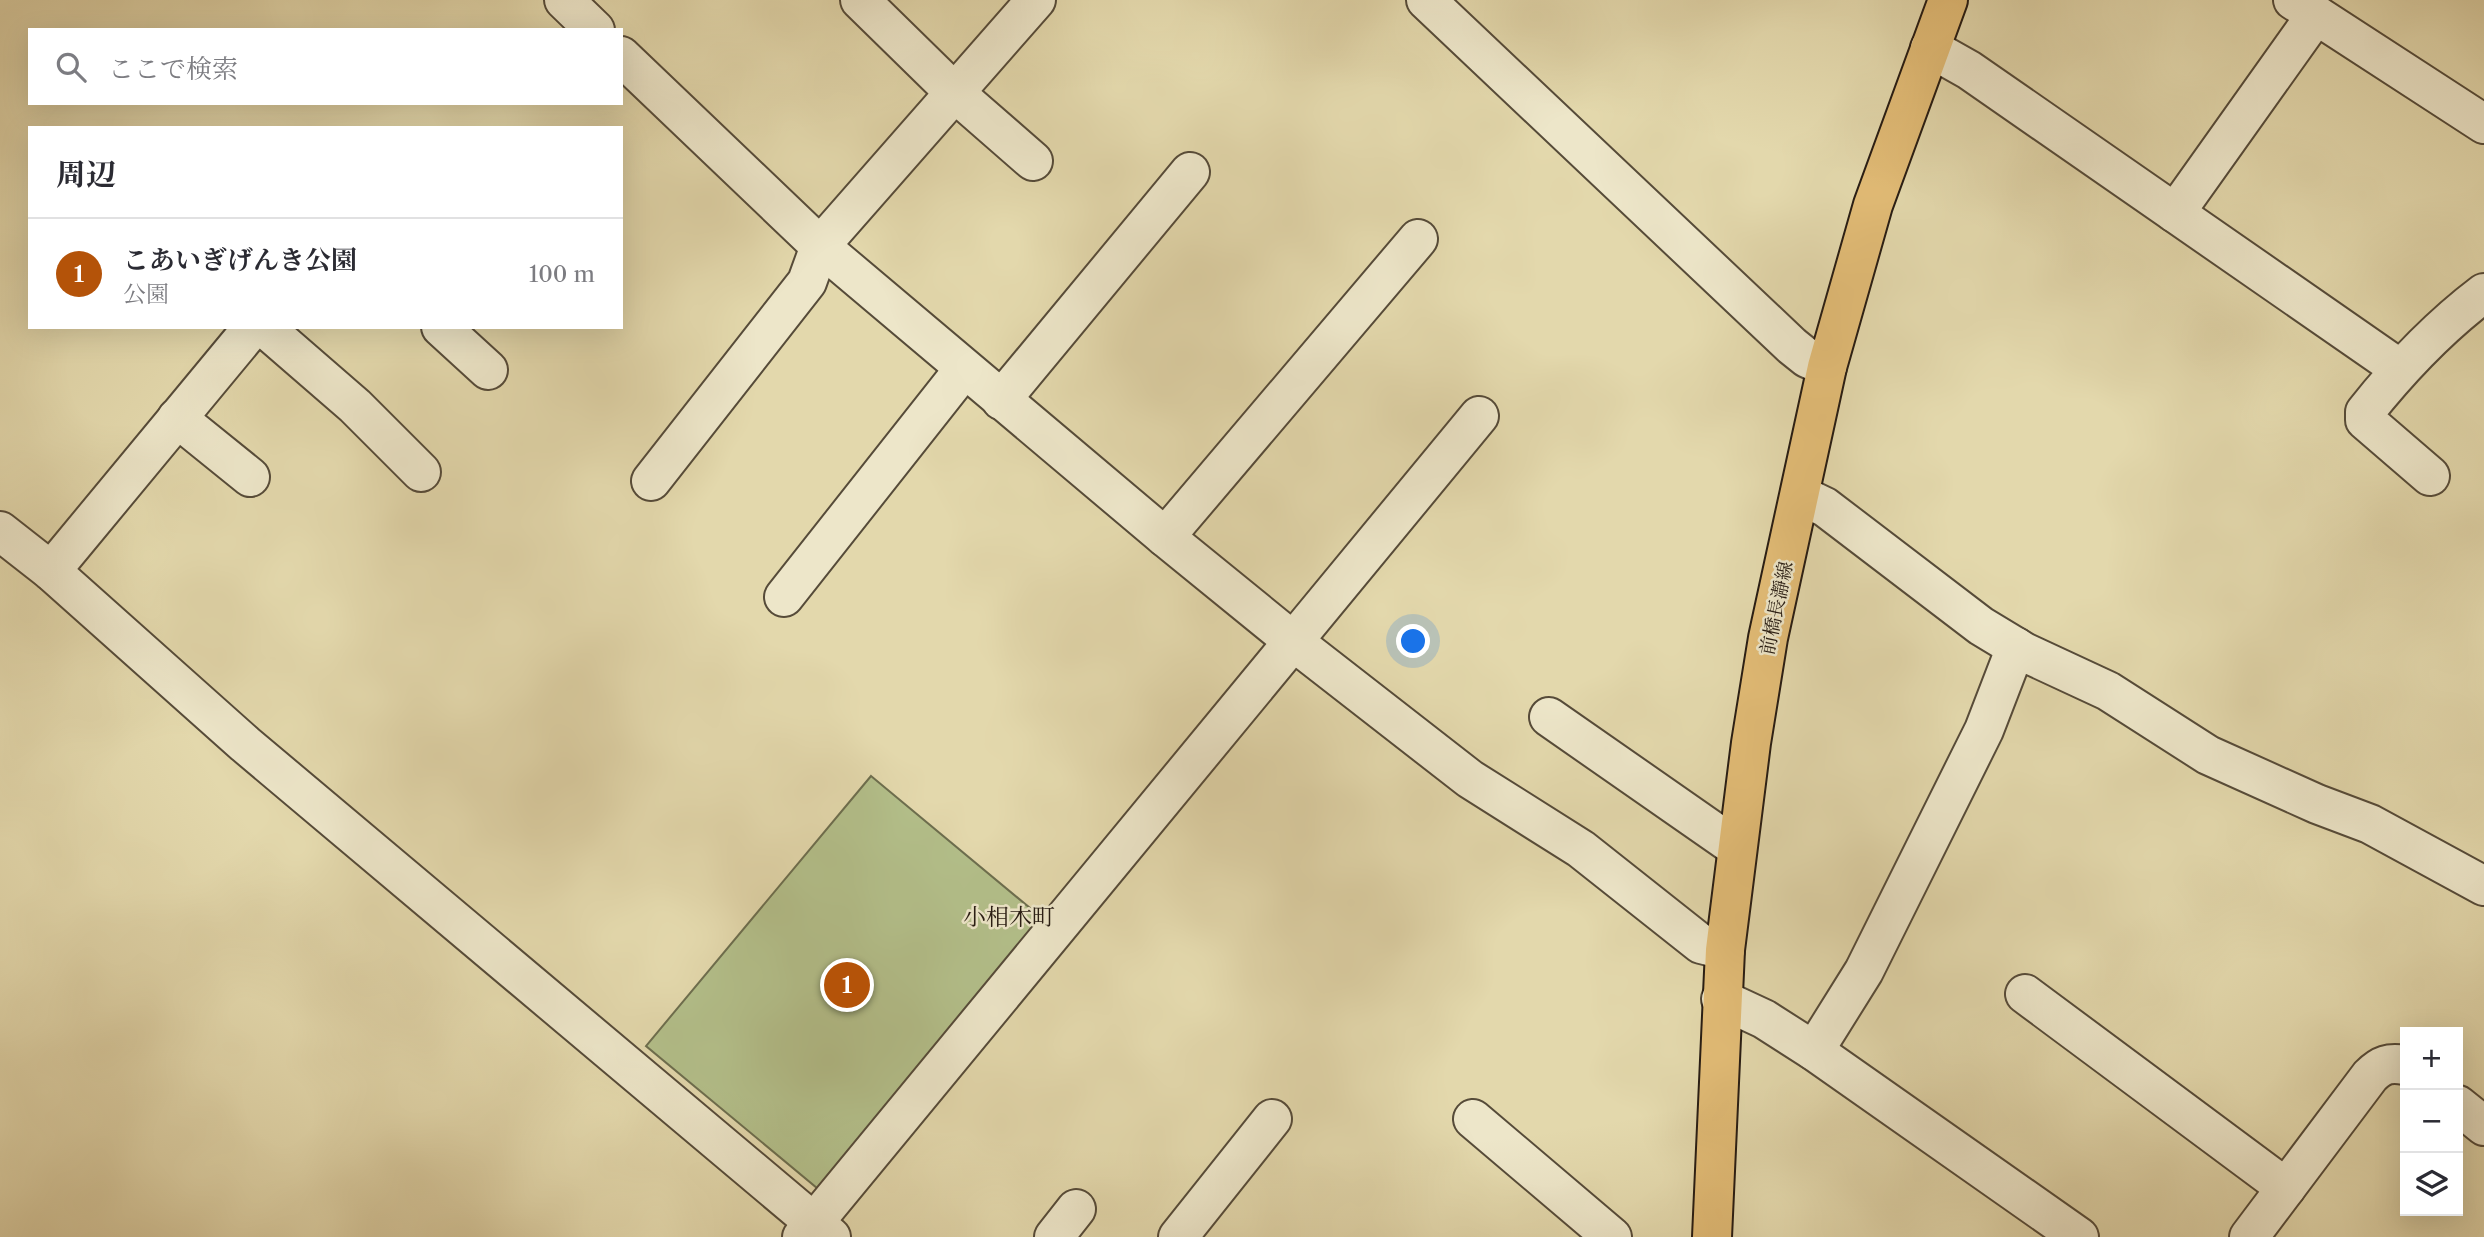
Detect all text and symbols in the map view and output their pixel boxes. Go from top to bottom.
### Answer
search box [28,28,623,105]
icon: search [52,48,90,86]
text: ここで検索 [108,53,238,85]
text: 周辺 [56,156,116,193]
text: こあいぎげんき公園 [123,244,357,276]
text: 1 [74,260,84,288]
text: 100 m [529,260,595,288]
text: 公園 [123,280,169,308]
street label: 前橋長瀞線 [1755,559,1798,657]
your location [1396,624,1430,658]
district label: 小相木町 [963,903,1055,931]
pin: 1 [824,959,870,1011]
map controls [2400,1027,2463,1216]
button: + [2400,1027,2463,1090]
button: − [2400,1090,2463,1153]
button: layers [2400,1153,2463,1216]

